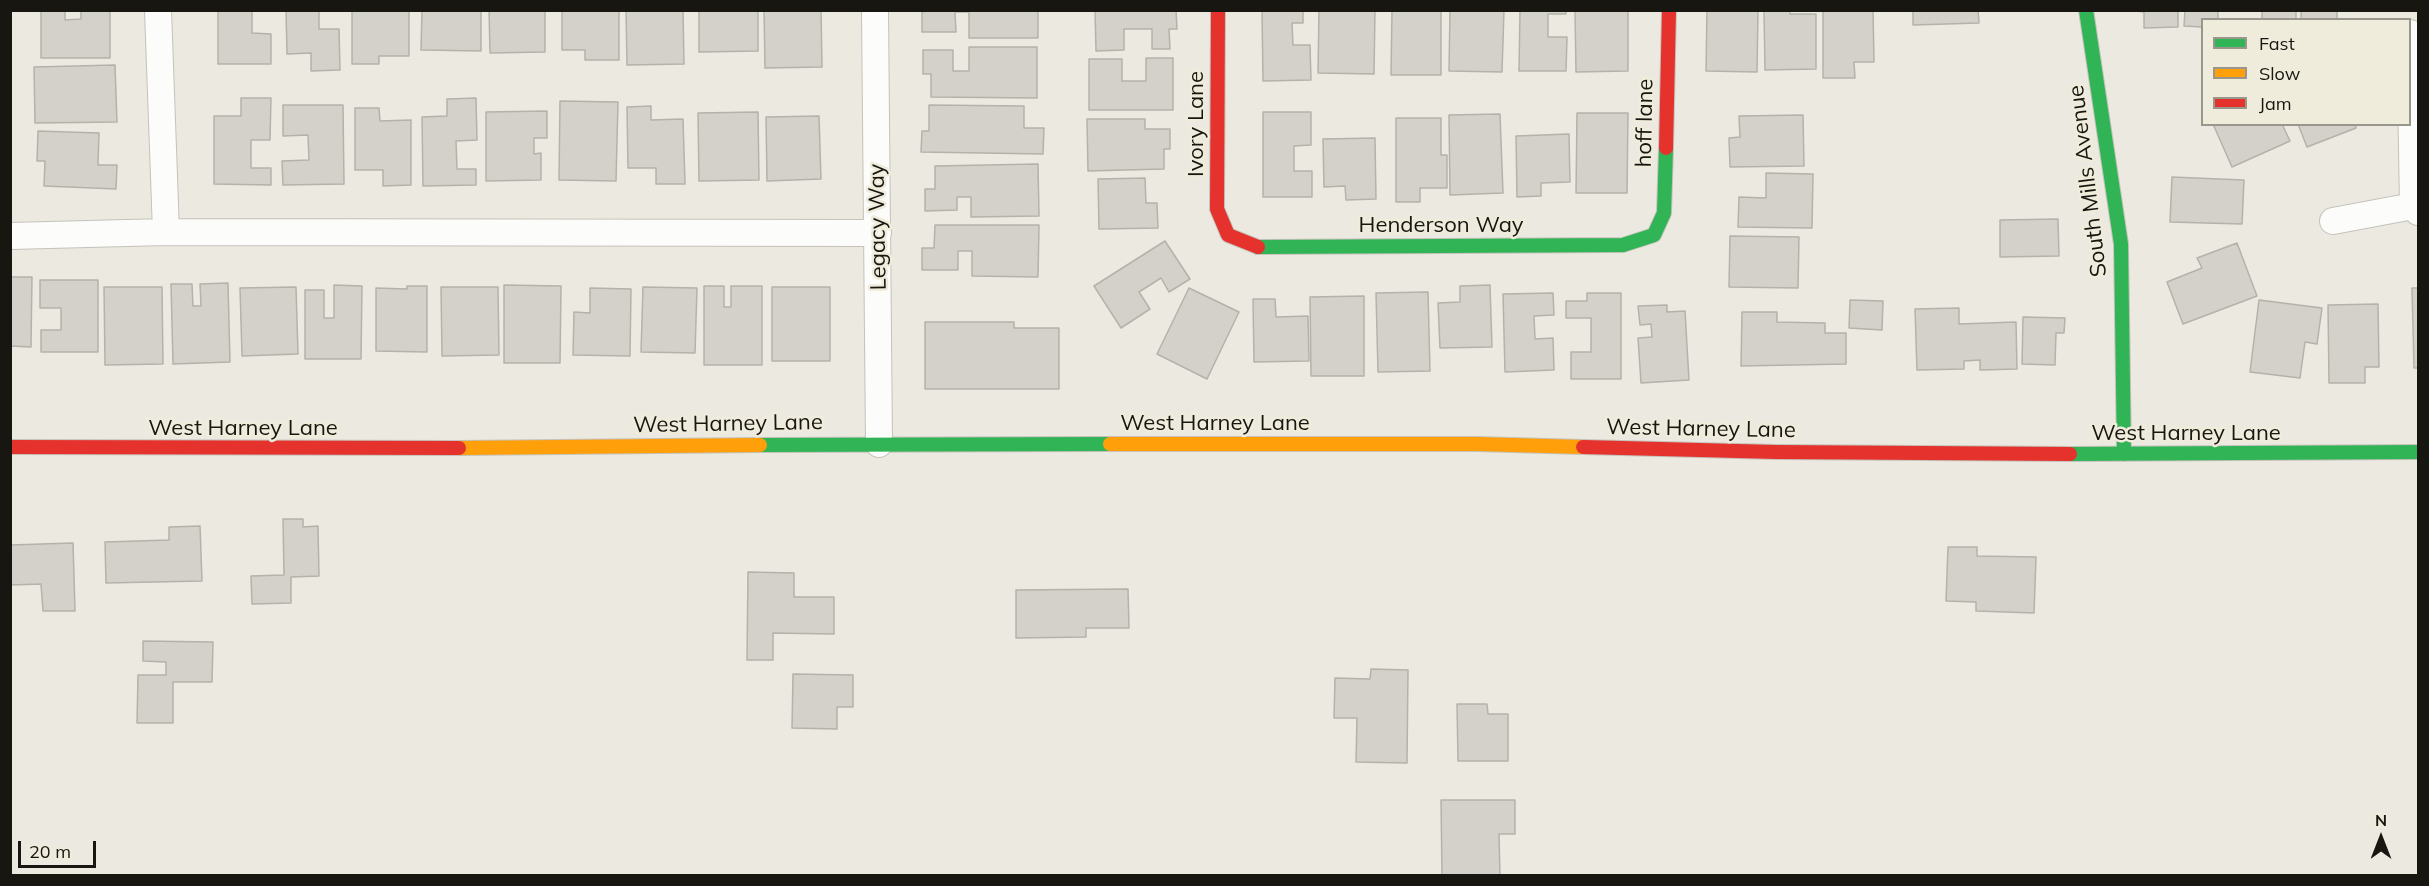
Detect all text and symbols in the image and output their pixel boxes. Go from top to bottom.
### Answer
legend [2201,18,2411,126]
text: Fast [2259,32,2295,55]
text: Slow [2259,62,2300,85]
street label: Ivory Lane [1183,71,1209,177]
street label: hoff lane [1631,78,1659,168]
street label: South Mills Avenue [2063,84,2113,278]
text: Jam [2259,92,2292,115]
street label: Legacy Way [864,163,892,291]
street label: Henderson Way [1359,212,1523,238]
street label: West Harney Lane [633,409,823,439]
street label: West Harney Lane [1120,410,1310,436]
street label: West Harney Lane [1606,414,1796,444]
street label: West Harney Lane [148,415,338,441]
street label: West Harney Lane [2091,420,2281,446]
north arrow [2351,808,2411,868]
text: N [2375,810,2387,830]
scale bar [21,829,99,867]
text: 20 m [29,840,71,863]

